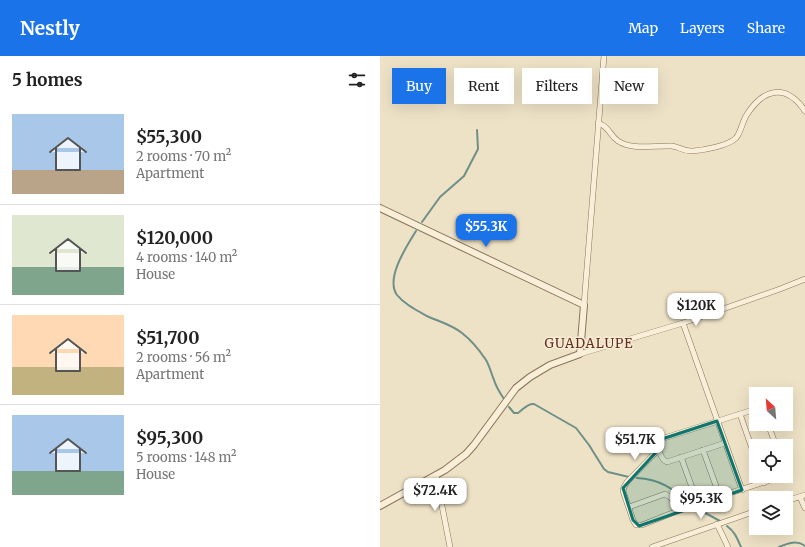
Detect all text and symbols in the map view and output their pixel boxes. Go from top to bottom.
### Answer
text: Nestly [20,16,80,40]
text: Map [628,19,658,37]
text: Layers [680,19,725,37]
text: Share [747,19,785,37]
chip: Buy [392,68,446,104]
chip: Rent [454,68,514,104]
chip: Filters [522,68,592,104]
chip: New [600,68,658,104]
text: 5 homes [12,69,83,91]
icon: filters [346,69,368,91]
text: $55,300 [136,126,202,148]
icon: home [44,130,92,178]
text: 2 rooms · 70 m² [136,148,231,165]
text: Apartment [136,165,204,182]
pin: $55.3K [453,214,519,248]
text: $55.3K [465,218,507,235]
text: $120,000 [136,227,213,249]
icon: home [44,231,92,279]
text: 4 rooms · 140 m² [136,249,237,266]
text: House [136,266,175,283]
pin: $120K [668,293,724,327]
text: $120K [676,297,716,314]
text: $51,700 [136,327,199,349]
icon: home [44,331,92,379]
district label: GUADALUPE [544,335,634,352]
text: 2 rooms · 56 m² [136,349,231,366]
text: Apartment [136,366,204,383]
north arrow [749,387,793,431]
map controls [749,387,793,535]
text: $95,300 [136,427,203,449]
pin: $51.7K [602,427,668,461]
icon: home [44,431,92,479]
text: $51.7K [614,431,656,448]
button: locate [749,439,793,483]
text: 5 rooms · 148 m² [136,449,236,466]
text: House [136,466,175,483]
pin: $72.4K [402,478,468,512]
text: $72.4K [413,482,457,499]
pin: $95.3K [668,486,734,520]
text: $95.3K [679,490,723,507]
button: layers [749,491,793,535]

